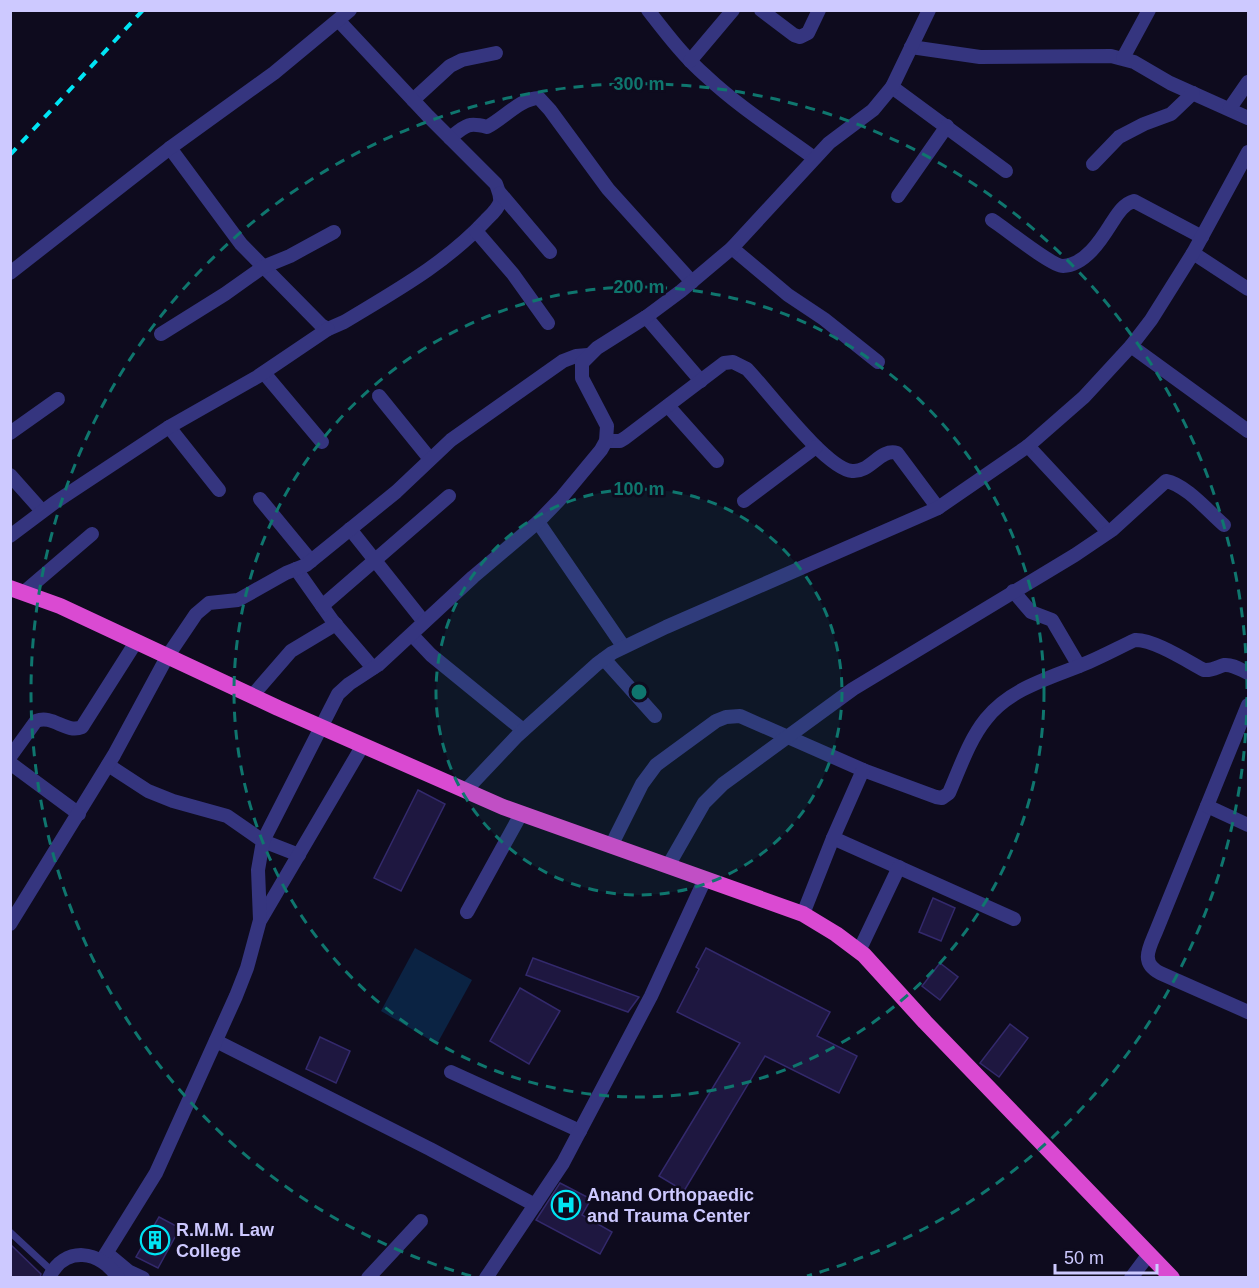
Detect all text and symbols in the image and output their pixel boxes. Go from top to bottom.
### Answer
text: 300 m [613,74,665,94]
text: 200 m [613,277,665,297]
text: 100 m [613,479,665,499]
centre of rings [629,682,649,702]
place label: Anand Orthopaedic and Trauma Center [587,1185,754,1226]
hospital icon: Anand Orthopaedic and Trauma Center [550,1189,582,1221]
place label: R.M.M. Law College [176,1220,275,1261]
building icon: R.M.M. Law College [139,1224,171,1256]
scale bar [1055,1237,1157,1275]
text: 50 m [1064,1248,1104,1268]

